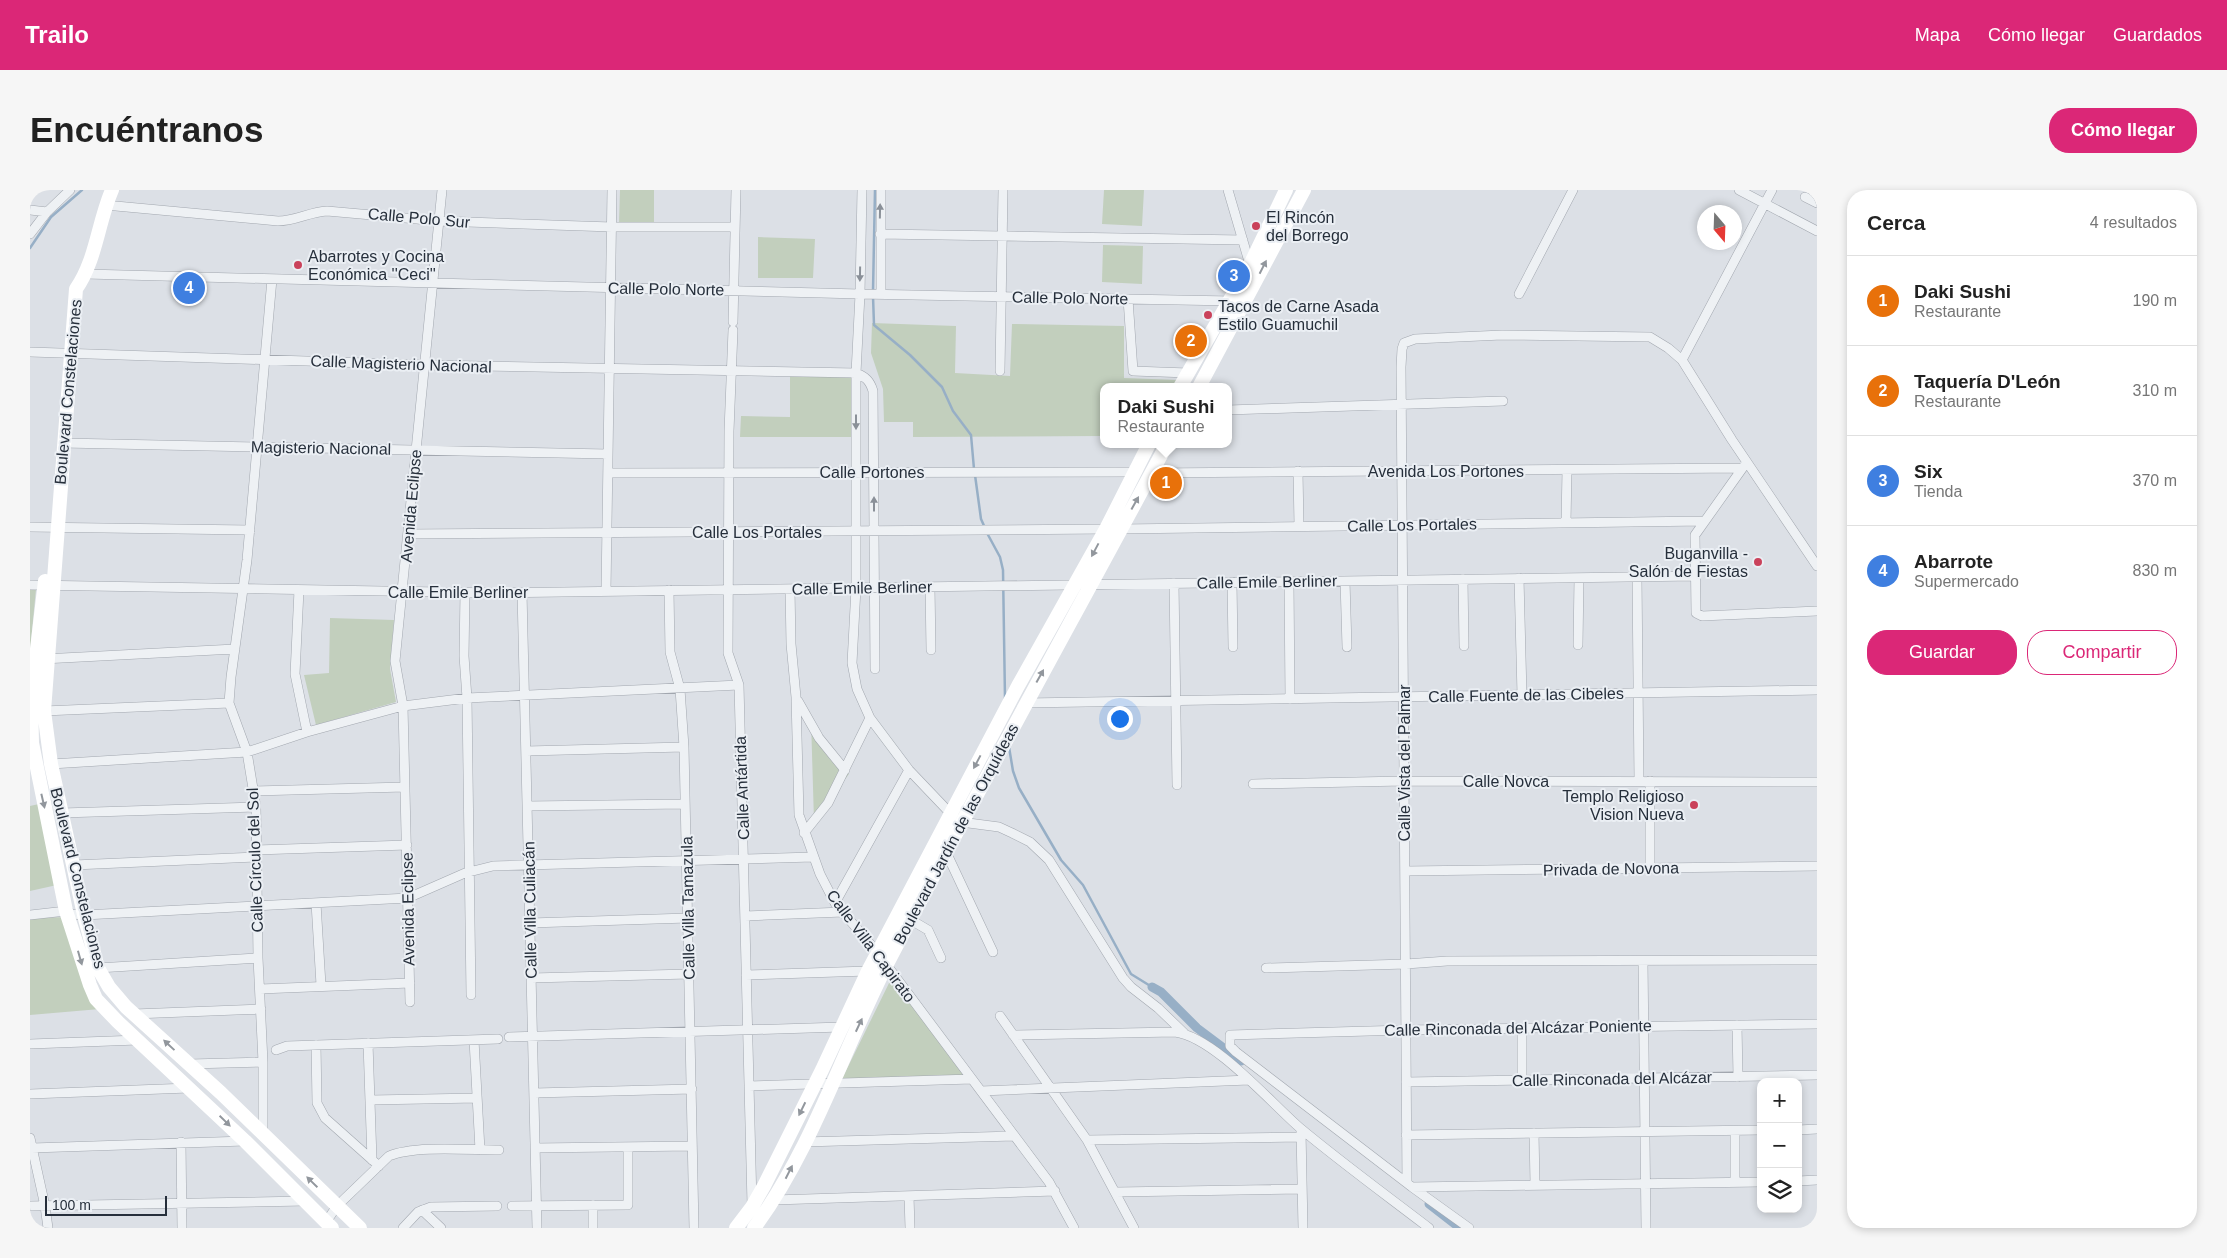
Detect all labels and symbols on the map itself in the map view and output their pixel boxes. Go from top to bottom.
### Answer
one-way arrow [876,202,884,218]
street label: Calle Polo Sur [367,205,471,231]
north arrow [1697,205,1742,250]
place label: El Rincón del Borrego [1266,209,1349,244]
marker: El Rincón del Borrego [1250,220,1262,232]
place label: Abarrotes y Cocina Económica ''Ceci'' [308,248,444,283]
pin: 3 [1218,257,1250,295]
marker: Abarrotes y Cocina Económica ''Ceci'' [292,259,304,271]
one-way arrow [1259,259,1267,274]
one-way arrow [856,266,864,282]
pin: 4 [173,269,205,307]
street label: Calle Polo Norte [608,279,724,299]
street label: Calle Polo Norte [1012,288,1128,308]
place label: Tacos de Carne Asada Estilo Guamuchil [1218,298,1379,333]
street label: Boulevard Constelaciones [51,299,85,485]
marker: Tacos de Carne Asada Estilo Guamuchil [1202,309,1214,321]
pin: 2 [1175,322,1207,360]
street label: Calle Magisterio Nacional [310,352,492,376]
one-way arrow [852,414,860,430]
street label: Magisterio Nacional [251,438,391,458]
street label: Avenida Eclipse [398,449,424,563]
street label: Avenida Los Portones [1368,463,1524,480]
street label: Calle Portones [820,464,924,481]
pin: 1 [1150,464,1182,502]
one-way arrow [870,495,878,511]
one-way arrow [1131,496,1139,511]
street label: Calle Los Portales [1347,515,1477,535]
street label: Calle Los Portales [692,524,822,541]
one-way arrow [1090,543,1099,557]
place label: Buganvilla - Salón de Fiestas [1629,545,1748,580]
marker: Buganvilla - Salón de Fiestas [1752,556,1764,568]
street label: Calle Emile Berliner [1197,572,1338,592]
street label: Calle Emile Berliner [792,578,933,598]
street label: Calle Emile Berliner [388,584,529,601]
one-way arrow [1036,669,1044,684]
street label: Calle Vista del Palmar [1396,684,1413,842]
street label: Calle Fuente de las Cibeles [1428,685,1624,705]
your location [1107,706,1133,732]
street label: Boulevard Jardín de las Orquídeas [890,721,1022,947]
street label: Calle Antártida [732,736,752,840]
one-way arrow [973,755,981,769]
street label: Calle Novca [1463,773,1549,790]
street label: Boulevard Constelaciones [47,786,109,970]
street label: Calle Círculo del Sol [244,787,266,933]
place label: Templo Religioso Vision Nueva [1562,788,1684,823]
one-way arrow [39,793,47,808]
marker: Templo Religioso Vision Nueva [1688,799,1700,811]
street label: Calle Villa Tamazula [678,836,698,980]
street label: Calle Villa Culiacán [520,841,540,979]
street label: Avenida Eclipse [399,852,417,966]
street label: Privada de Novona [1543,859,1679,879]
street label: Calle Villa Capirato [823,887,919,1005]
one-way arrow [77,950,85,965]
street label: Calle Rinconada del Alcázar Poniente [1384,1017,1652,1039]
one-way arrow [855,1018,863,1032]
one-way arrow [163,1040,176,1051]
street label: Calle Rinconada del Alcázar [1512,1069,1713,1089]
one-way arrow [797,1102,805,1116]
one-way arrow [218,1115,230,1127]
one-way arrow [785,1165,793,1179]
one-way arrow [306,1176,318,1188]
scale bar [45,1193,168,1216]

